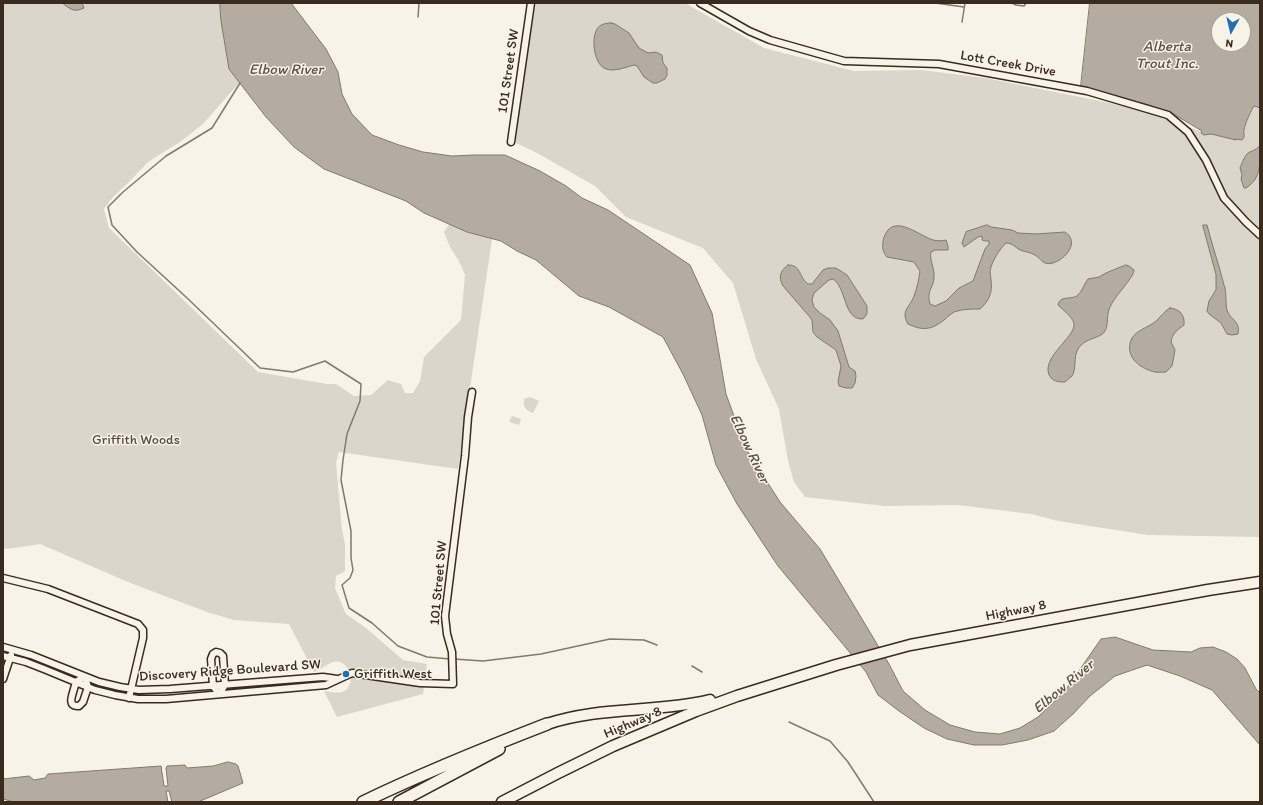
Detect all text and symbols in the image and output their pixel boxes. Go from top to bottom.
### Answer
north arrow [1211,12,1251,52]
street label: 101 Street SW [495,28,523,114]
text: N [1225,36,1234,50]
water label: Alberta Trout Inc. [1136,38,1198,73]
street label: Lott Creek Drive [959,47,1057,81]
water label: Elbow River [249,61,323,79]
water label: Elbow River [725,412,773,486]
park label: Griffith Woods [92,432,180,448]
street label: 101 Street SW [427,540,451,626]
street label: Highway 8 [984,597,1048,625]
street label: Discovery Ridge Boulevard SW [138,656,322,686]
water label: Elbow River [1030,656,1098,718]
place label: Griffith West [354,666,432,682]
marker: Griffith West [341,669,351,679]
street label: Highway 8 [601,703,665,743]

